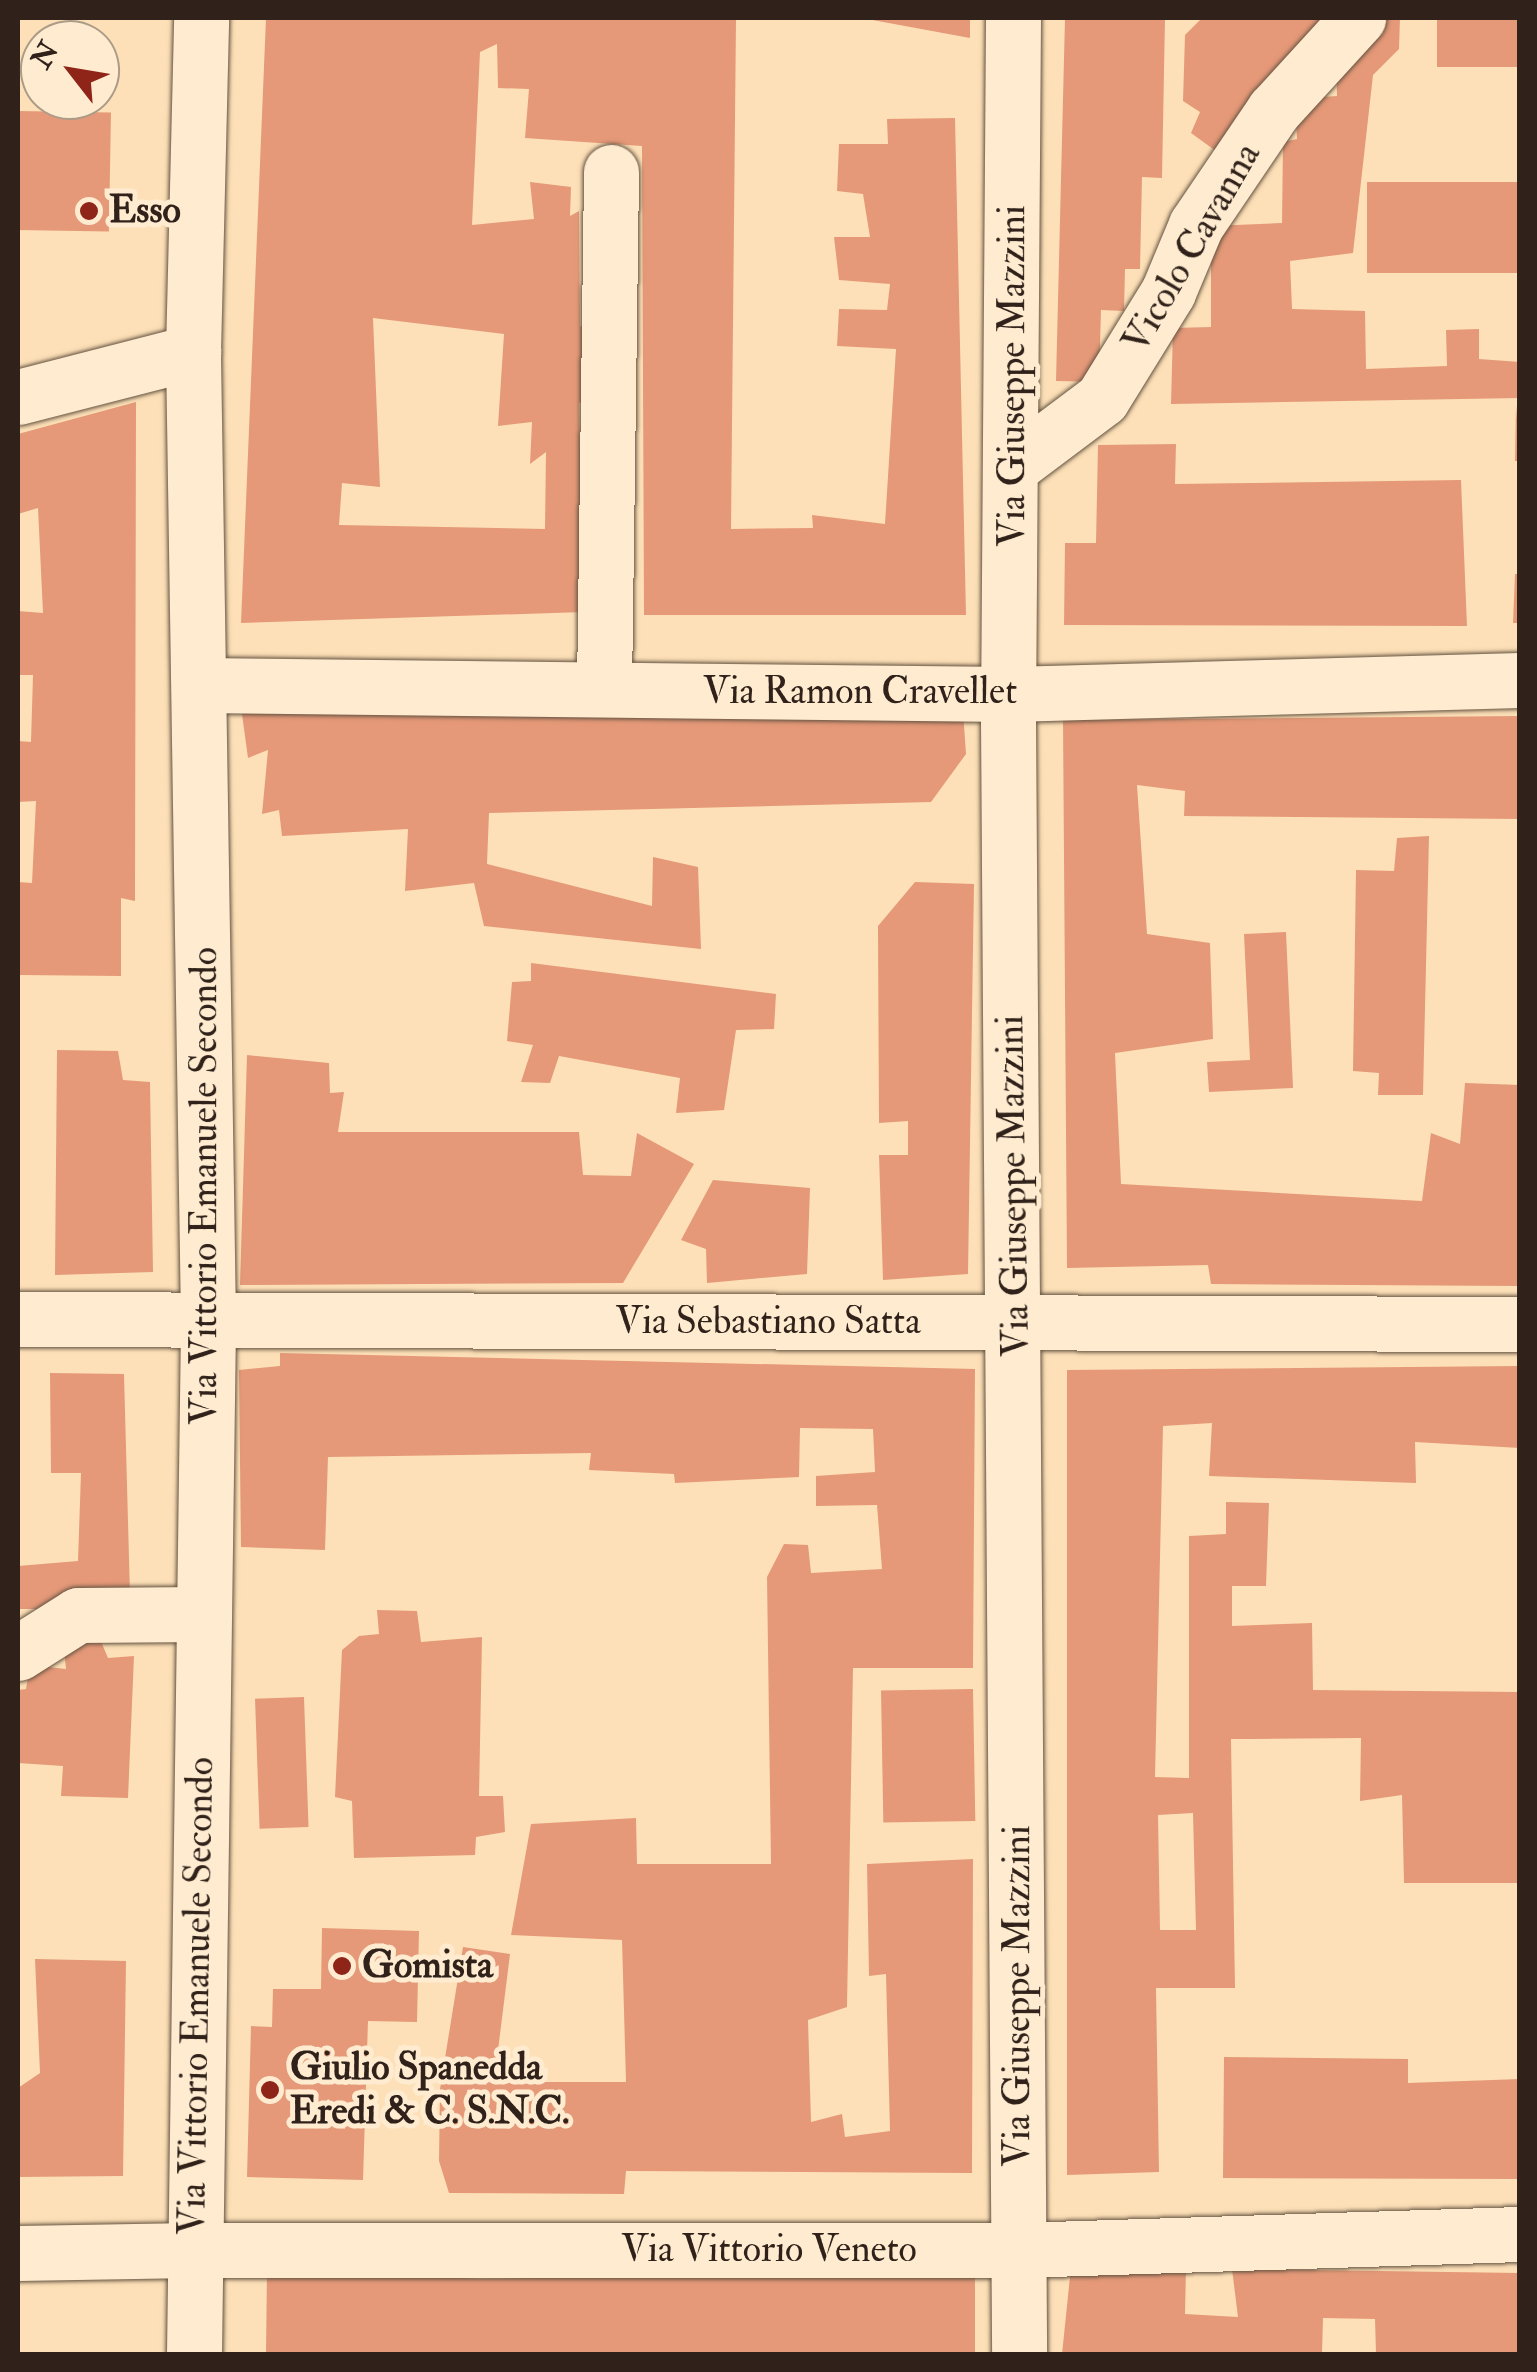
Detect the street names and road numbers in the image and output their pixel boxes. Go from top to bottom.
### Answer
street label: Vicolo Cavanna [1113,135,1271,361]
street label: Via Giuseppe Mazzini [990,205,1036,547]
street label: Via Ramon Cravellet [703,669,1017,715]
street label: Via Vittorio Emanuele Secondo [182,947,228,1425]
street label: Via Giuseppe Mazzini [988,1015,1040,1357]
street label: Via Sebastiano Satta [615,1299,921,1345]
street label: Via Vittorio Emanuele Secondo [170,1757,224,2235]
street label: Via Giuseppe Mazzini [995,1825,1041,2167]
street label: Via Vittorio Veneto [621,2227,917,2273]

